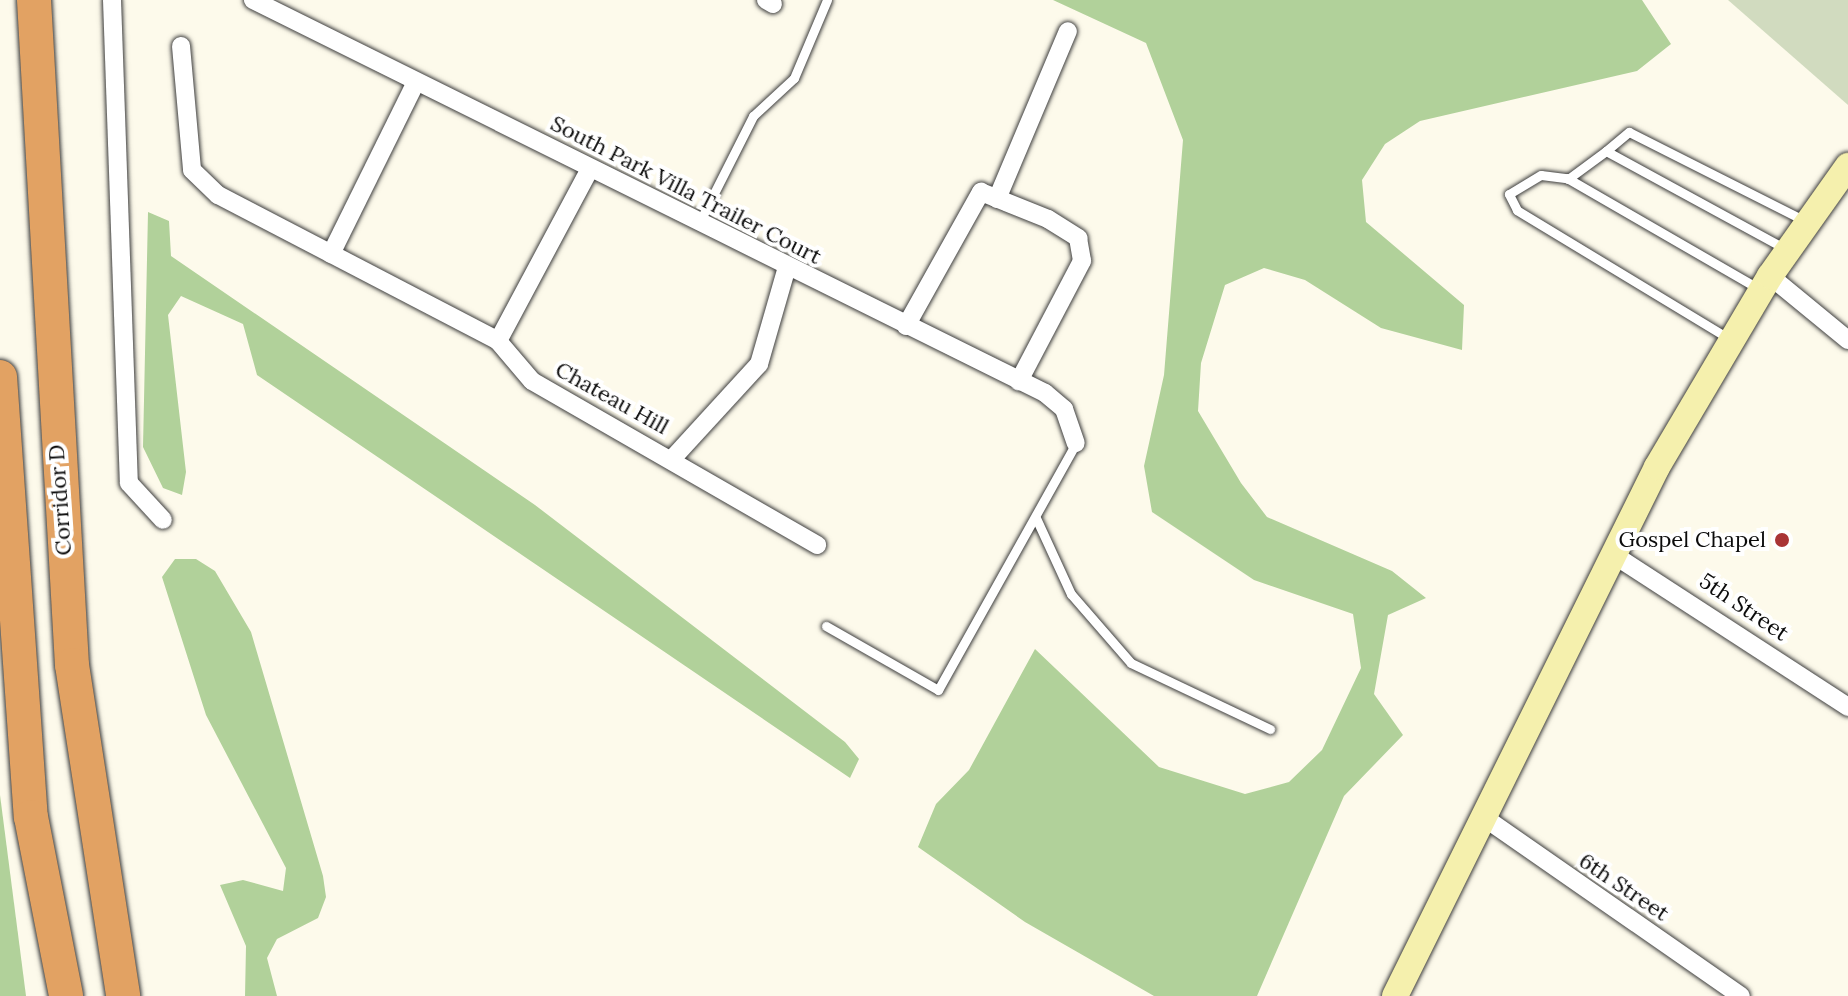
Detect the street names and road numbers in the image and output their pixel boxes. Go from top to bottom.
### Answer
street label: South Park Villa Trailer Court [546,110,826,270]
street label: Chateau Hill [551,356,673,440]
street label: Corridor D [43,444,77,556]
street label: 5th Street [1694,568,1794,646]
street label: 6th Street [1574,847,1674,927]

